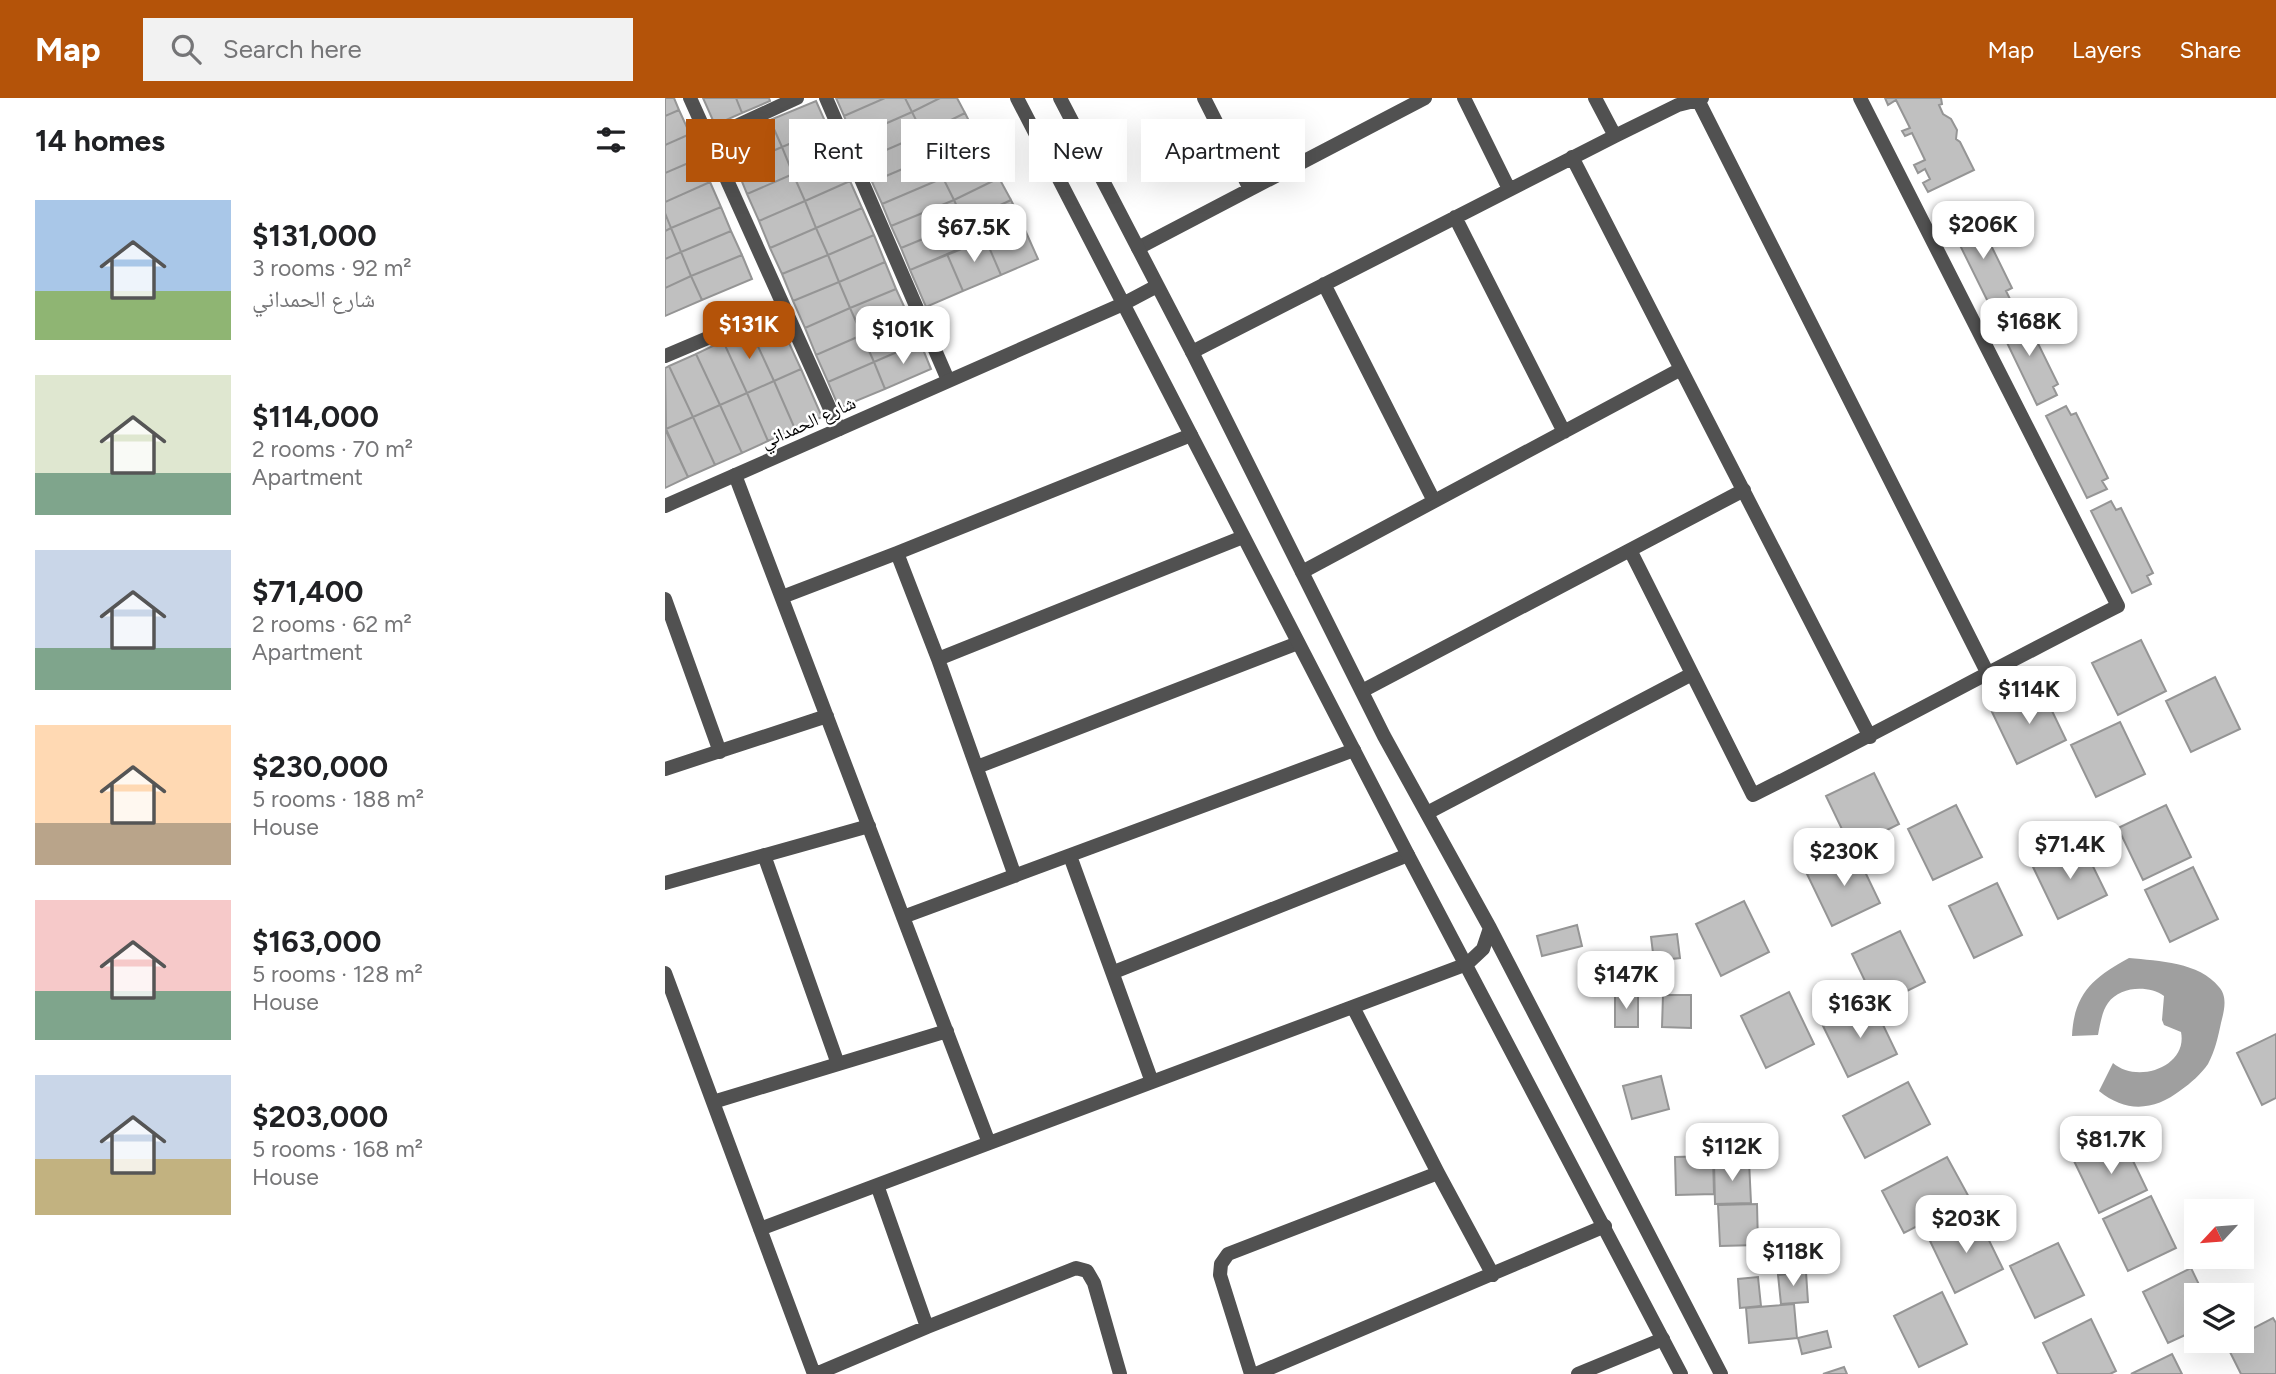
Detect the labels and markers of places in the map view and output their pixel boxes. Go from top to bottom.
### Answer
pin: $206K [1934,202,2032,261]
pin: $67.5K [917,204,1031,264]
pin: $168K [1980,299,2078,358]
pin: $131K [700,302,798,361]
pin: $101K [854,306,952,366]
pin: $114K [1980,666,2078,726]
pin: $71.4K [2013,822,2127,881]
pin: $230K [1795,828,1893,888]
pin: $147K [1577,951,1675,1011]
pin: $163K [1811,981,1909,1040]
pin: $81.7K [2054,1116,2168,1176]
pin: $112K [1683,1124,1781,1183]
pin: $203K [1917,1196,2015,1255]
pin: $118K [1744,1228,1842,1288]

